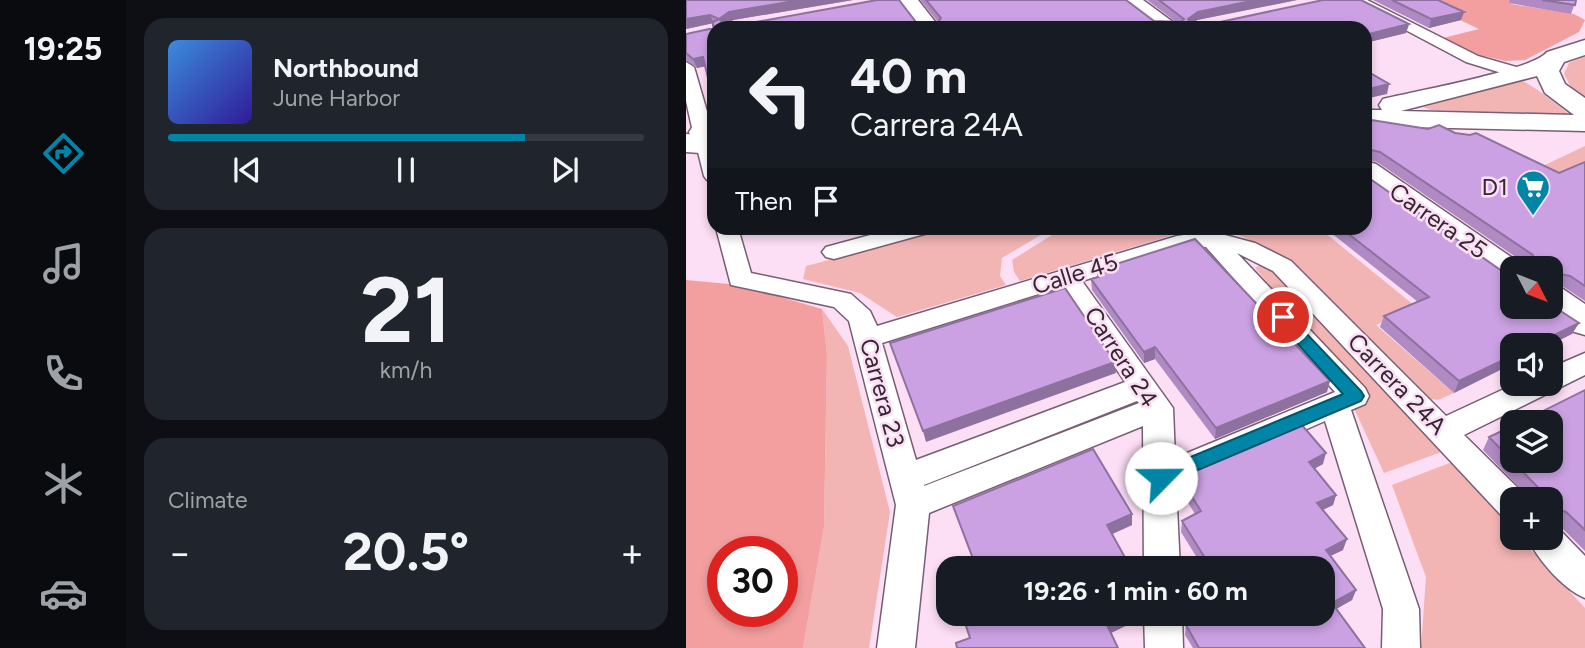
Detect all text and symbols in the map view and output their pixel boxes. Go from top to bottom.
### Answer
text: 19:25 [24,30,102,68]
text: 40 m [850,46,967,105]
icon: left [735,49,826,140]
text: Northbound [273,52,419,84]
text: June Harbor [273,84,400,112]
text: Carrera 24A [850,106,1023,144]
icon: directions [39,129,88,178]
icon: previous [228,151,266,189]
icon: pause [387,151,425,189]
icon: next [546,151,584,189]
supermarket icon: D1 [1514,168,1552,217]
place label: D1 [1482,172,1508,201]
street label: Carrera 25 [1384,176,1493,265]
icon: arrive [807,182,845,220]
text: Then [735,185,793,217]
icon: music [39,239,88,288]
street label: Calle 45 [1029,247,1121,300]
text: 21 [360,256,452,365]
north arrow [1500,256,1563,318]
map controls [1500,256,1563,550]
pin [1253,287,1313,347]
icon: arrive [1264,298,1302,336]
street label: Carrera 24 [1078,301,1165,412]
street label: Carrera 24A [1342,327,1453,441]
button: sound [1500,333,1563,396]
street label: Carrera 23 [854,335,911,451]
icon: phone [39,349,88,398]
text: km/h [380,356,432,384]
button: layers [1500,410,1563,473]
position arrow [1124,441,1198,515]
icon: climate [39,459,88,508]
text: Climate [168,486,247,514]
button: + [1500,487,1563,550]
text: 20.5° [343,521,469,583]
text: − [168,530,192,576]
text: + [620,530,644,576]
speed limit sign: 30 [707,536,798,627]
icon: car [39,569,88,618]
text: 19:26 · 1 min · 60 m [1023,575,1248,607]

